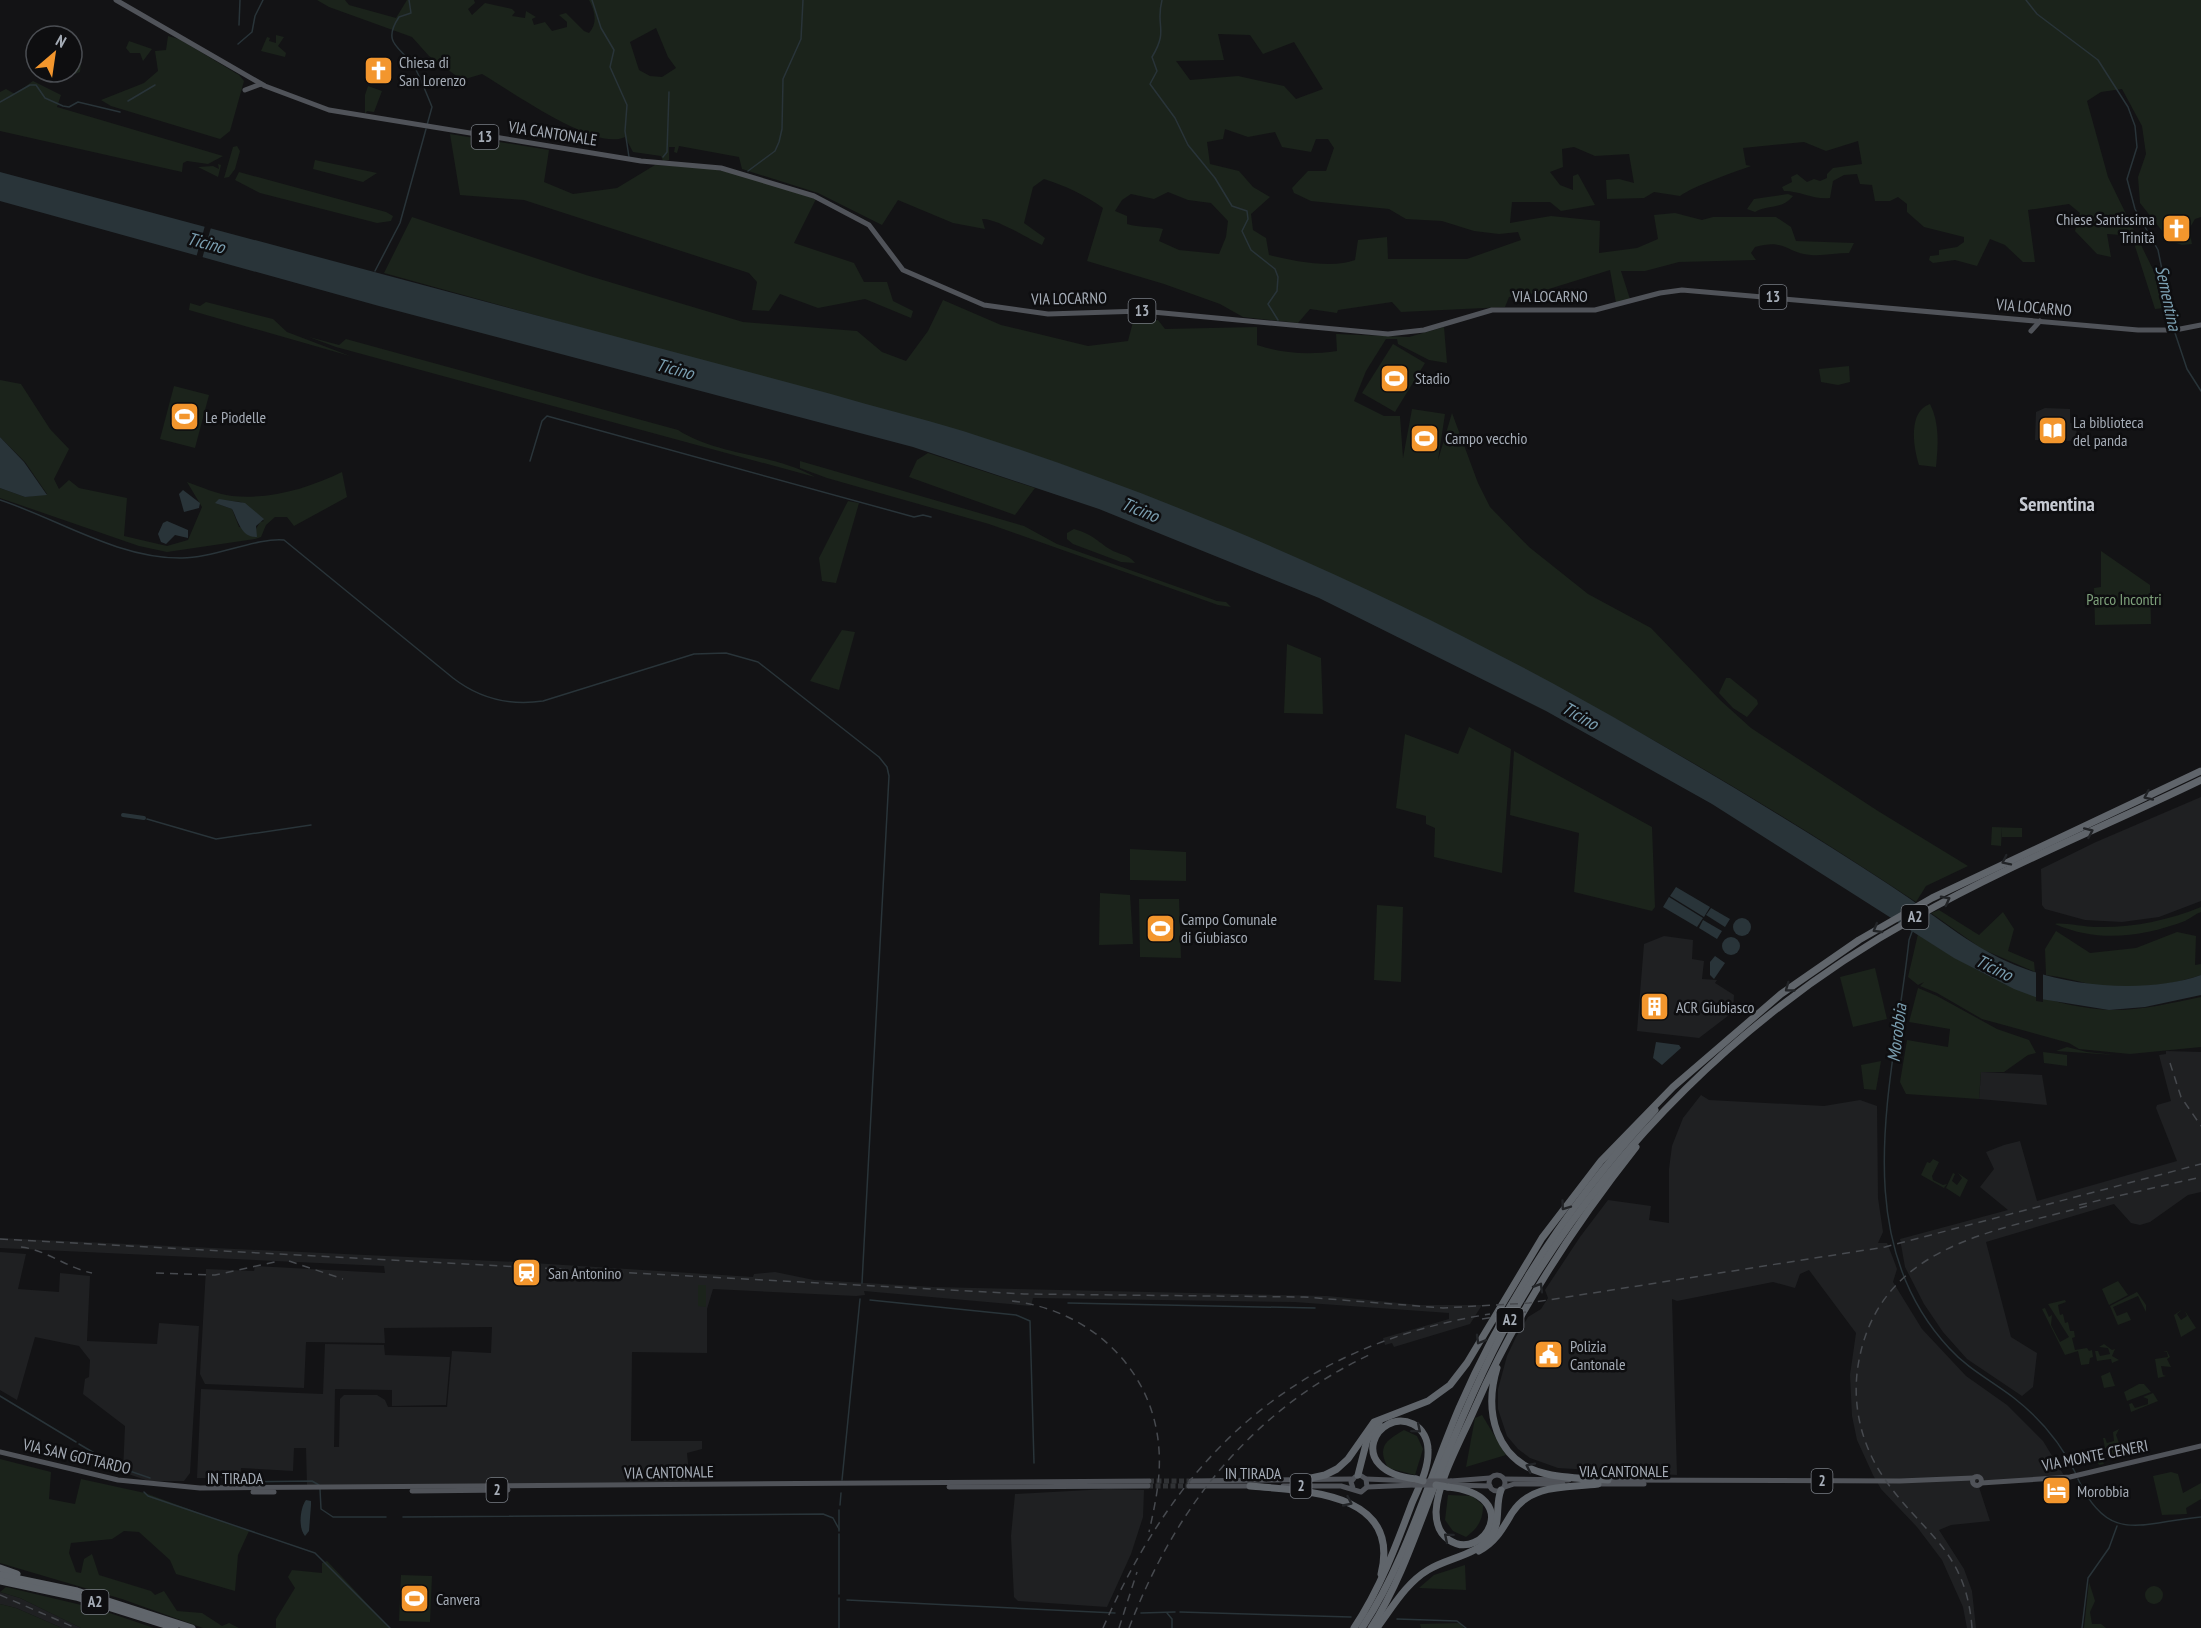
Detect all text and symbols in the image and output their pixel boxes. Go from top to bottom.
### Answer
north arrow [24,24,84,84]
text: N [53,30,70,52]
place label: Chiesa di San Lorenzo [399,52,466,90]
church icon: Chiesa di San Lorenzo [362,55,394,87]
street label: VIA CANTONALE [506,116,599,150]
road number: 13 [472,125,498,149]
place label: Chiese Santissima Trinità [2056,209,2155,247]
church icon: Chiese Santissima Trinità [2160,212,2192,244]
water label: Ticino [185,226,229,259]
water label: Sementina [2150,263,2187,333]
road number: 13 [1760,285,1786,309]
street label: VIA LOCARNO [1511,286,1588,306]
street label: VIA LOCARNO [1030,287,1107,309]
street label: VIA LOCARNO [1994,294,2073,320]
road number: 13 [1128,299,1156,323]
water label: Ticino [654,352,698,385]
sports icon: Stadio [1378,362,1410,394]
place label: Stadio [1415,368,1450,388]
sports icon: Le Piodelle [168,401,200,433]
place label: Le Piodelle [205,407,266,427]
place label: La biblioteca del panda [2073,412,2144,450]
library icon: La biblioteca del panda [2036,415,2068,447]
sports icon: Campo vecchio [1408,422,1440,454]
place label: Campo vecchio [1445,428,1527,448]
district label: Sementina [2019,491,2095,517]
water label: Ticino [1118,492,1163,528]
park label: Parco Incontri [2086,589,2162,609]
water label: Ticino [1558,696,1603,736]
one-way arrow [2143,789,2154,801]
one-way arrow [2082,827,2093,839]
one-way arrow [2001,854,2012,866]
one-way arrow [1940,896,1951,907]
road number: A2 [1902,905,1928,929]
place label: Campo Comunale di Giubiasco [1181,909,1277,947]
sports icon: Campo Comunale di Giubiasco [1144,912,1176,944]
one-way arrow [1873,922,1883,934]
water label: Ticino [1972,949,2017,987]
one-way arrow [1785,981,1796,992]
building icon: ACR Giubiasco [1639,991,1671,1023]
place label: ACR Giubiasco [1676,997,1755,1017]
water label: Morobbia [1882,1002,1912,1063]
one-way arrow [1561,1199,1572,1210]
station icon: San Antonino [511,1257,543,1289]
place label: San Antonino [548,1263,622,1283]
one-way arrow [1532,1283,1544,1293]
road number: A2 [1496,1308,1524,1332]
one-way arrow [1476,1334,1488,1344]
place label: Polizia Cantonale [1570,1336,1626,1374]
public building icon: Polizia Cantonale [1533,1339,1565,1371]
one-way arrow [1410,1422,1421,1433]
street label: VIA SAN GOTTARDO [20,1434,133,1478]
street label: VIA MONTE CENERI [2039,1435,2150,1475]
street label: VIA CANTONALE [623,1461,714,1483]
street label: VIA CANTONALE [1578,1461,1669,1481]
street label: IN TIRADA [1225,1463,1282,1483]
one-way arrow [1526,1463,1537,1475]
street label: IN TIRADA [207,1468,264,1488]
road number: 2 [1812,1469,1832,1493]
road number: 2 [1290,1474,1312,1498]
hotel icon: Morobbia [2040,1475,2072,1507]
road number: 2 [486,1478,508,1502]
place label: Morobbia [2077,1481,2129,1501]
one-way arrow [1342,1495,1353,1507]
one-way arrow [1444,1533,1455,1544]
sports icon: Canvera [399,1583,431,1615]
place label: Canvera [436,1589,480,1609]
road number: A2 [82,1590,109,1614]

